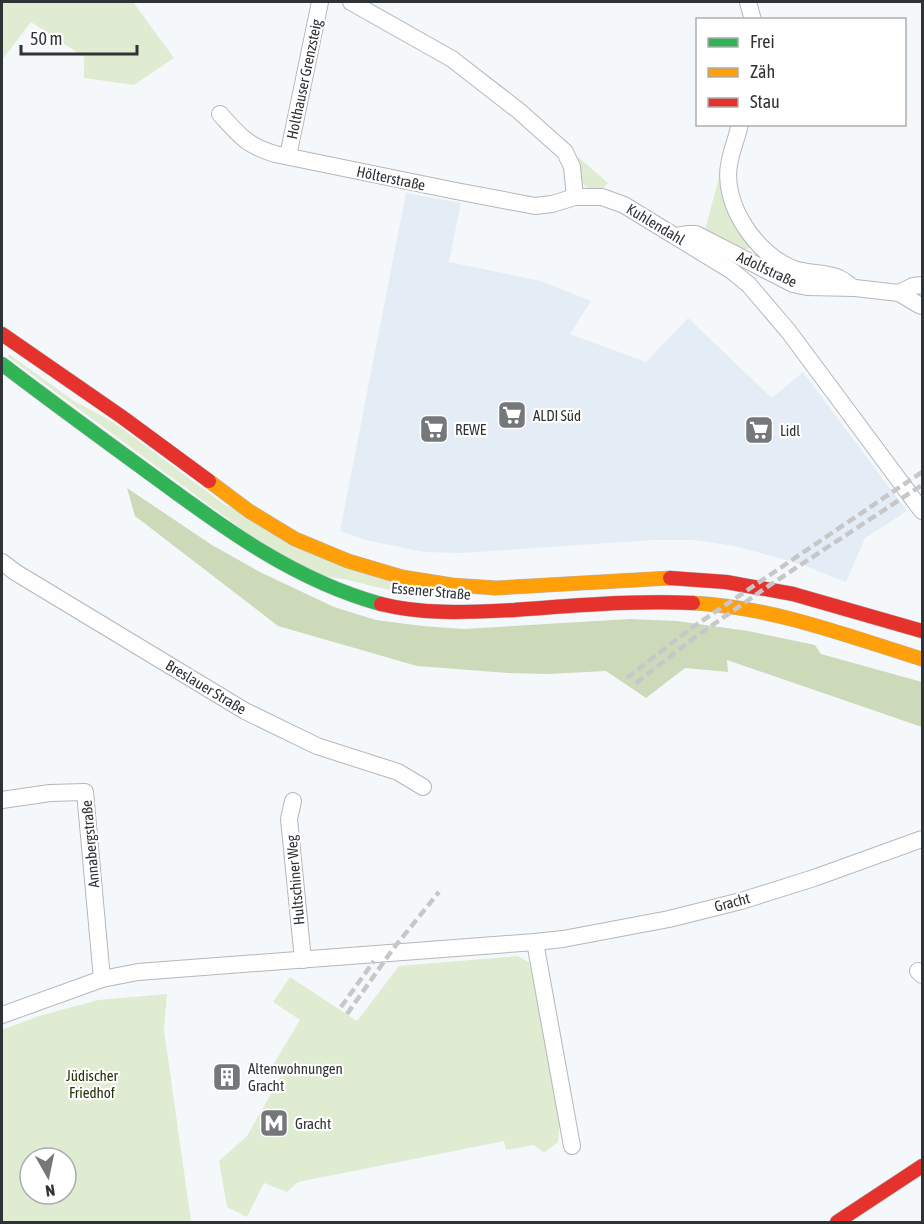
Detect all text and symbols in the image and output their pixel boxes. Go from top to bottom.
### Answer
street label: Holthauser Grenzsteig [283,17,325,141]
scale bar [21,18,136,56]
legend [696,18,906,126]
text: 50 m [30,28,62,49]
text: Frei [750,31,775,52]
text: Zäh [750,61,775,82]
text: Stau [750,91,780,112]
street label: Hölterstraße [355,162,427,194]
street label: Kuhlendahl [624,200,688,248]
street label: Adolfstraße [734,248,800,290]
supermarket icon: ALDI Süd [496,399,528,431]
place label: ALDI Süd [533,407,581,424]
supermarket icon: REWE [418,413,450,445]
supermarket icon: Lidl [743,414,775,446]
place label: REWE [455,421,487,438]
place label: Lidl [780,422,800,439]
street label: Essener Straße [390,579,472,603]
street label: Breslauer Straße [163,656,249,718]
street label: Annabergstraße [78,799,102,888]
street label: Hultschiner Weg [283,834,307,926]
street label: Gracht [712,889,752,915]
place label: Altenwohnungen Gracht [248,1060,343,1094]
building icon: Altenwohnungen Gracht [211,1061,243,1093]
park label: Jüdischer Friedhof [66,1067,119,1101]
metro station icon: Gracht [258,1107,290,1139]
place label: Gracht [295,1115,331,1132]
north arrow [18,1146,78,1206]
text: N [44,1181,56,1200]

